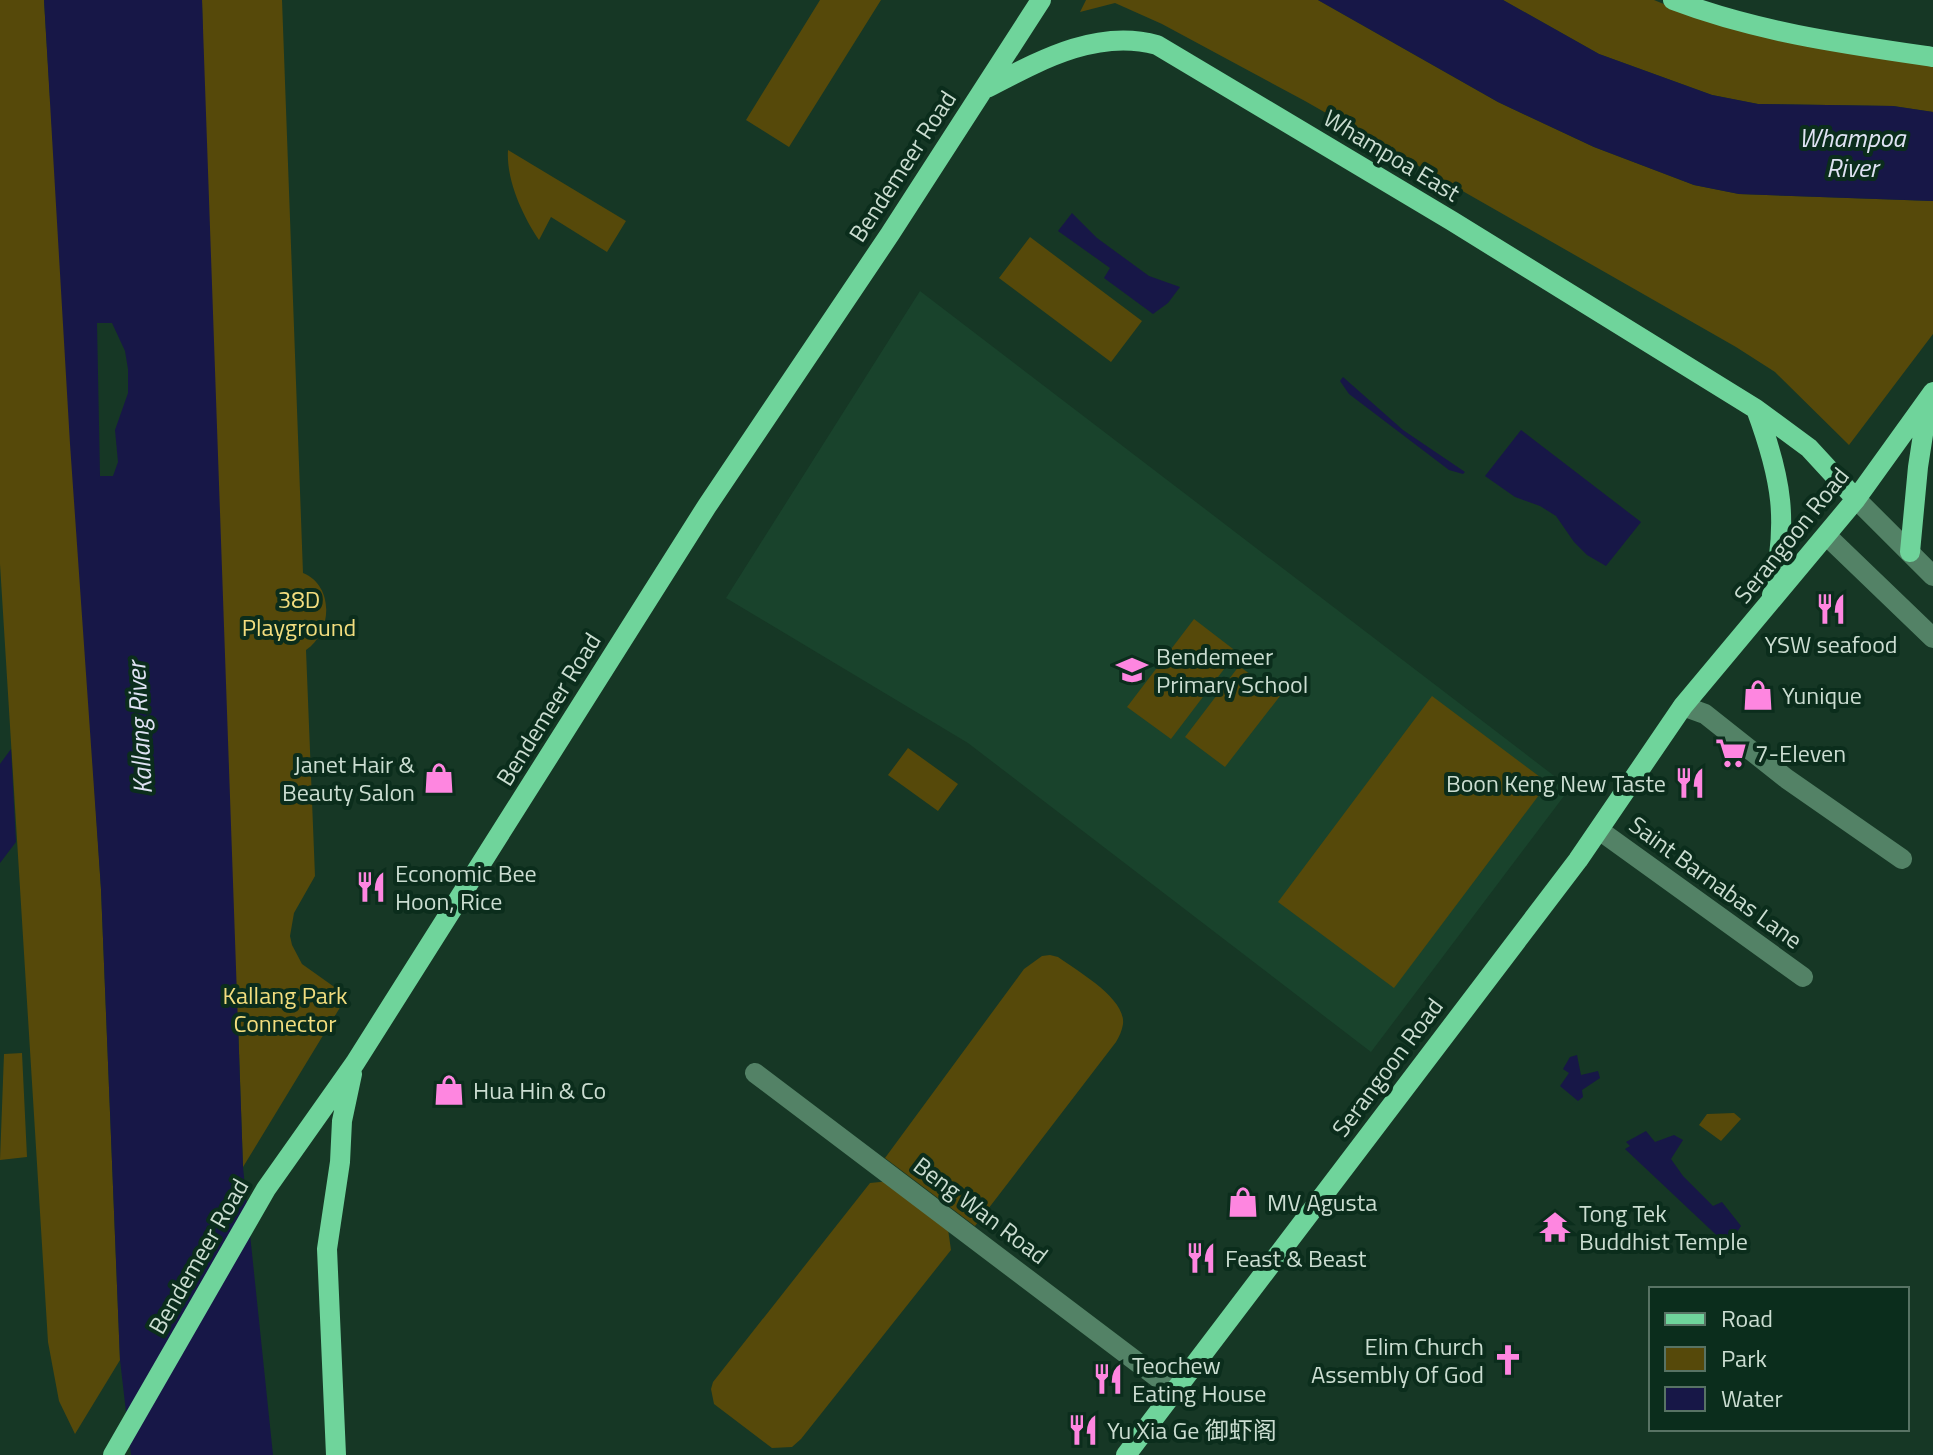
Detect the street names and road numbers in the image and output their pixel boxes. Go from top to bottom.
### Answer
street label: Bendemeer Road [839,83,965,249]
street label: Whampoa East [1317,100,1468,210]
street label: Serangoon Road [1725,459,1857,611]
street label: Bendemeer Road [487,625,609,793]
street label: Saint Barnabas Lane [1622,807,1810,957]
street label: Serangoon Road [1323,990,1451,1144]
street label: Beng Wan Road [906,1147,1056,1273]
street label: Bendemeer Road [139,1171,257,1341]

